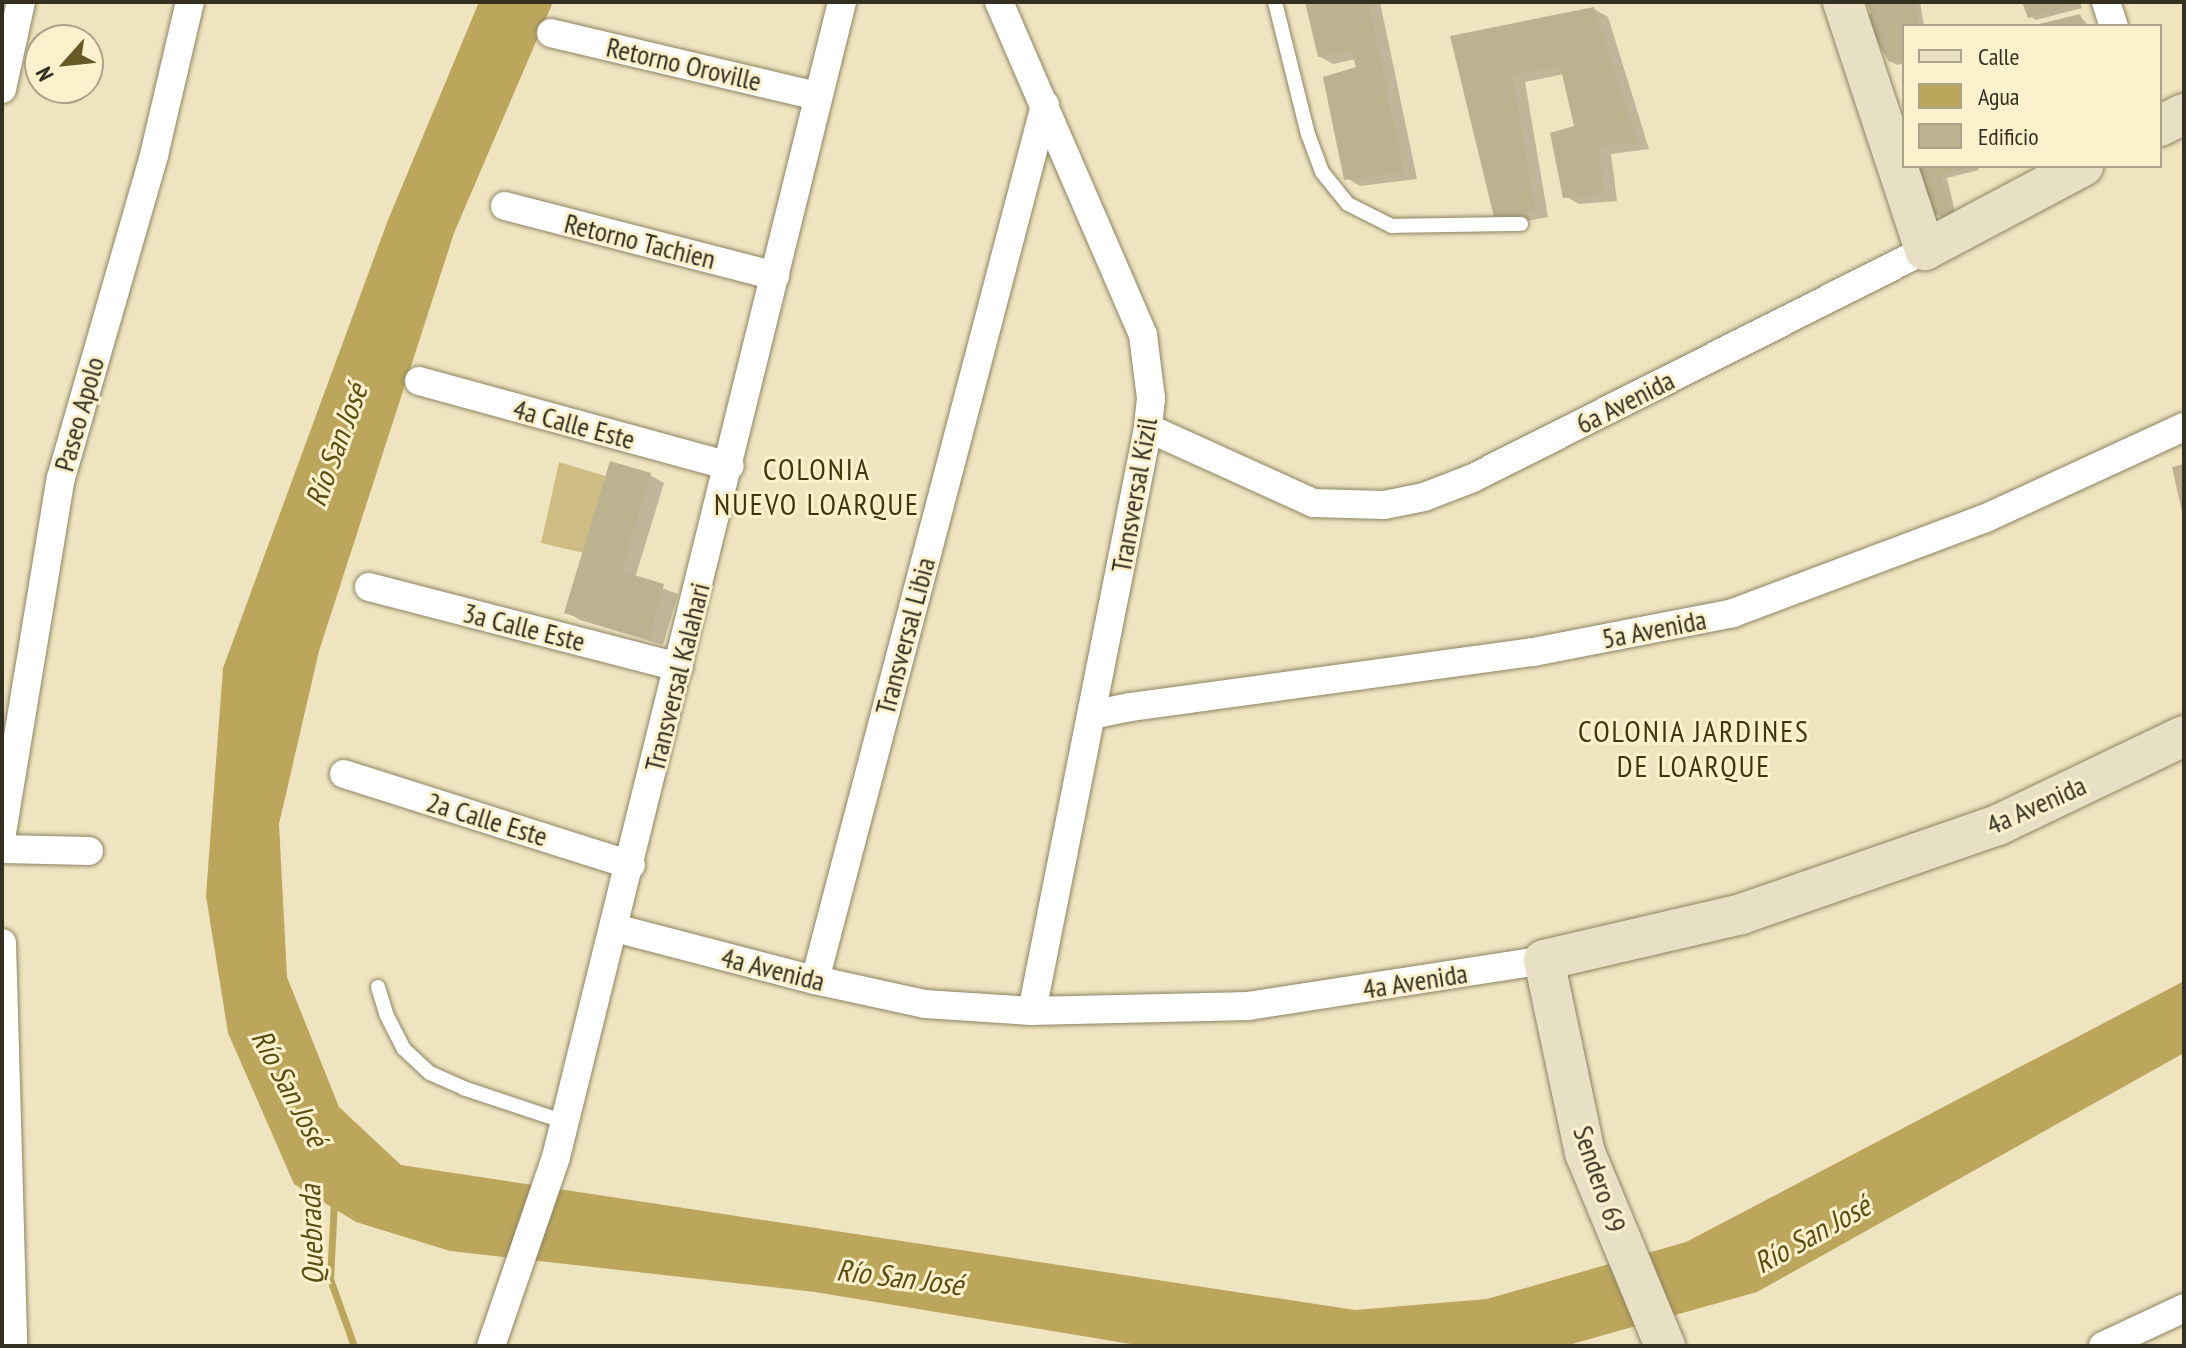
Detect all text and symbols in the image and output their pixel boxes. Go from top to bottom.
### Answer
north arrow [24,24,104,104]
legend [1902,24,2162,168]
street label: Retorno Oroville [603,30,765,98]
text: Calle [1978,41,2019,72]
text: N [29,62,60,86]
text: Agua [1978,81,2019,112]
text: Edificio [1978,121,2039,152]
street label: Retorno Tachien [561,206,719,276]
street label: Paseo Apolo [47,353,111,475]
street label: 6a Avenida [1570,363,1680,441]
water label: Río San José [297,379,375,511]
street label: 4a Calle Este [510,392,638,456]
street label: Transversal Kizil [1104,415,1164,575]
district label: COLONIA NUEVO LOARQUE [714,451,920,522]
street label: Transversal Libia [868,554,942,718]
street label: Transversal Kalahari [637,579,717,775]
street label: 3a Calle Este [460,596,588,658]
street label: 5a Avenida [1599,602,1709,656]
district label: COLONIA JARDINES DE LOARQUE [1578,713,1810,784]
street label: 4a Avenida [1981,768,2091,842]
street label: 2a Calle Este [423,785,551,853]
street label: 4a Avenida [717,940,829,998]
street label: 4a Avenida [1360,956,1470,1006]
water label: Río San José [244,1023,336,1153]
street label: Sendero 69 [1566,1121,1634,1237]
water label: Quebrada [291,1184,331,1286]
water label: Río San José [1748,1187,1876,1281]
water label: Río San José [835,1251,965,1303]

